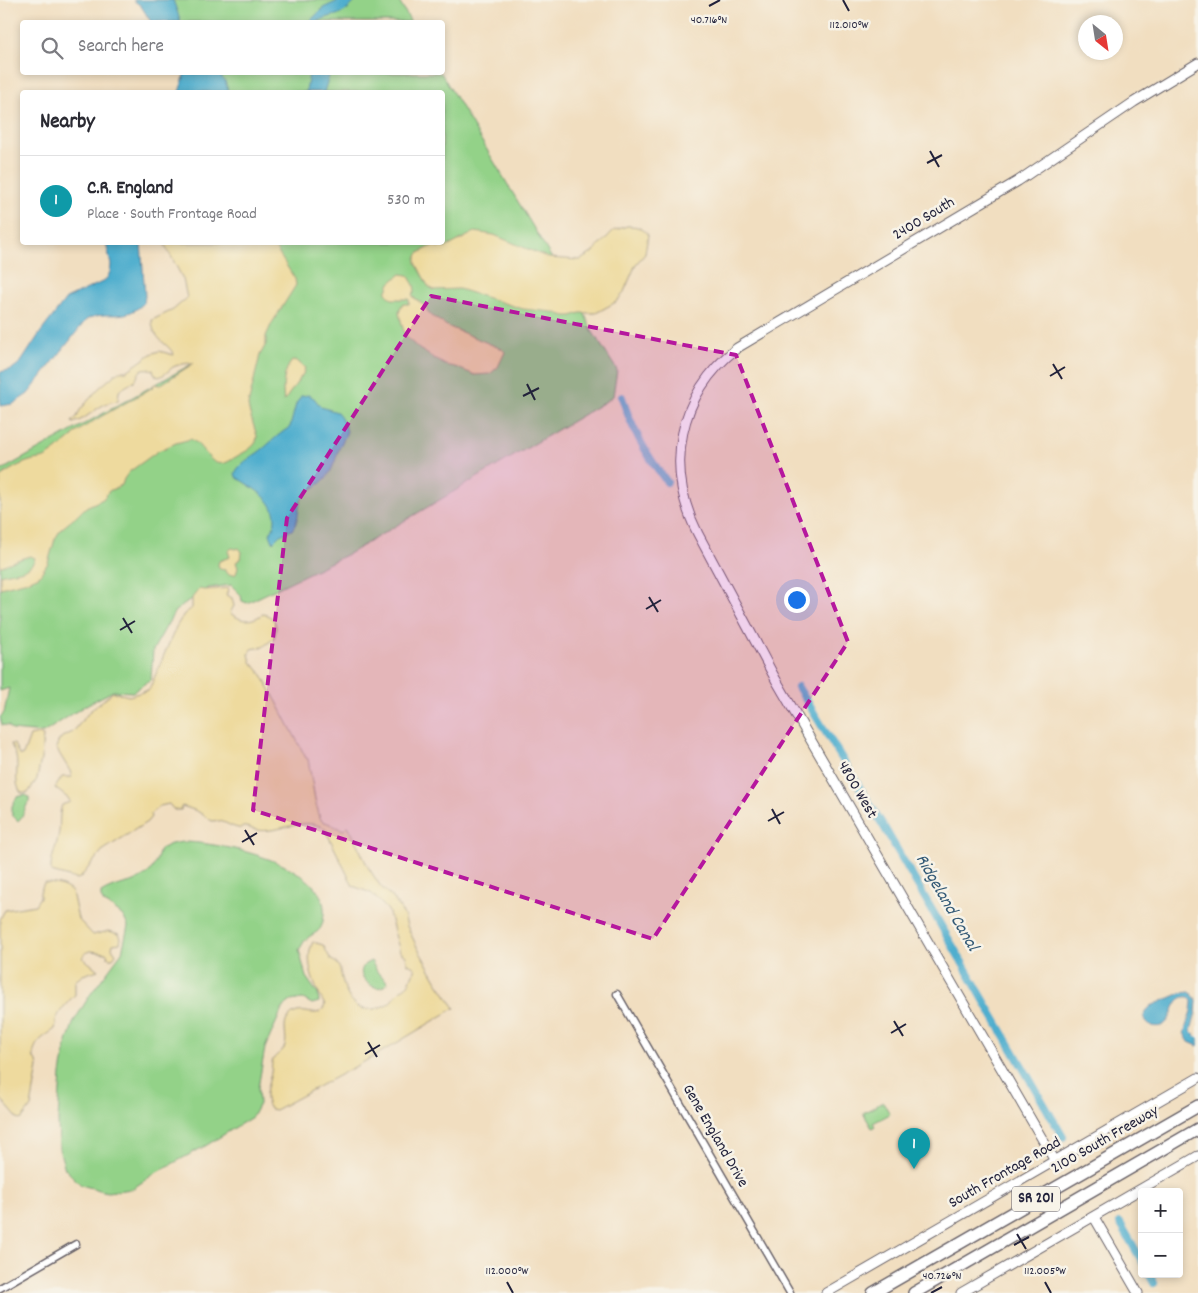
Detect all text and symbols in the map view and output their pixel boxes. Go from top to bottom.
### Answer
text: 40.716°N [691,12,727,29]
north arrow [1078,15,1123,60]
text: 112.010°W [830,17,869,34]
search box [20,20,445,75]
icon: search [38,34,66,62]
text: Search here [78,34,164,61]
text: Nearby [40,108,95,138]
text: C.R. England [87,176,173,203]
text: 1 [54,189,58,212]
text: 530 m [387,189,425,212]
street label: 2400 South [888,191,960,247]
text: Place · South Frontage Road [87,203,257,226]
your location [784,587,810,613]
street label: 4800 West [831,757,883,823]
water label: Ridgeland Canal [908,850,985,958]
street label: Gene England Drive [676,1080,754,1192]
street label: 2100 South Freeway [1047,1100,1164,1180]
pin: 1 [898,1128,930,1169]
street label: South Frontage Road [944,1131,1066,1215]
road number: SR 201 [1012,1186,1060,1212]
map controls [1138,1188,1183,1278]
button: + [1138,1188,1183,1233]
button: − [1138,1233,1183,1278]
text: 112.000°W [486,1263,529,1280]
text: 112.005°W [1024,1263,1066,1280]
text: 40.726°N [922,1268,962,1285]

